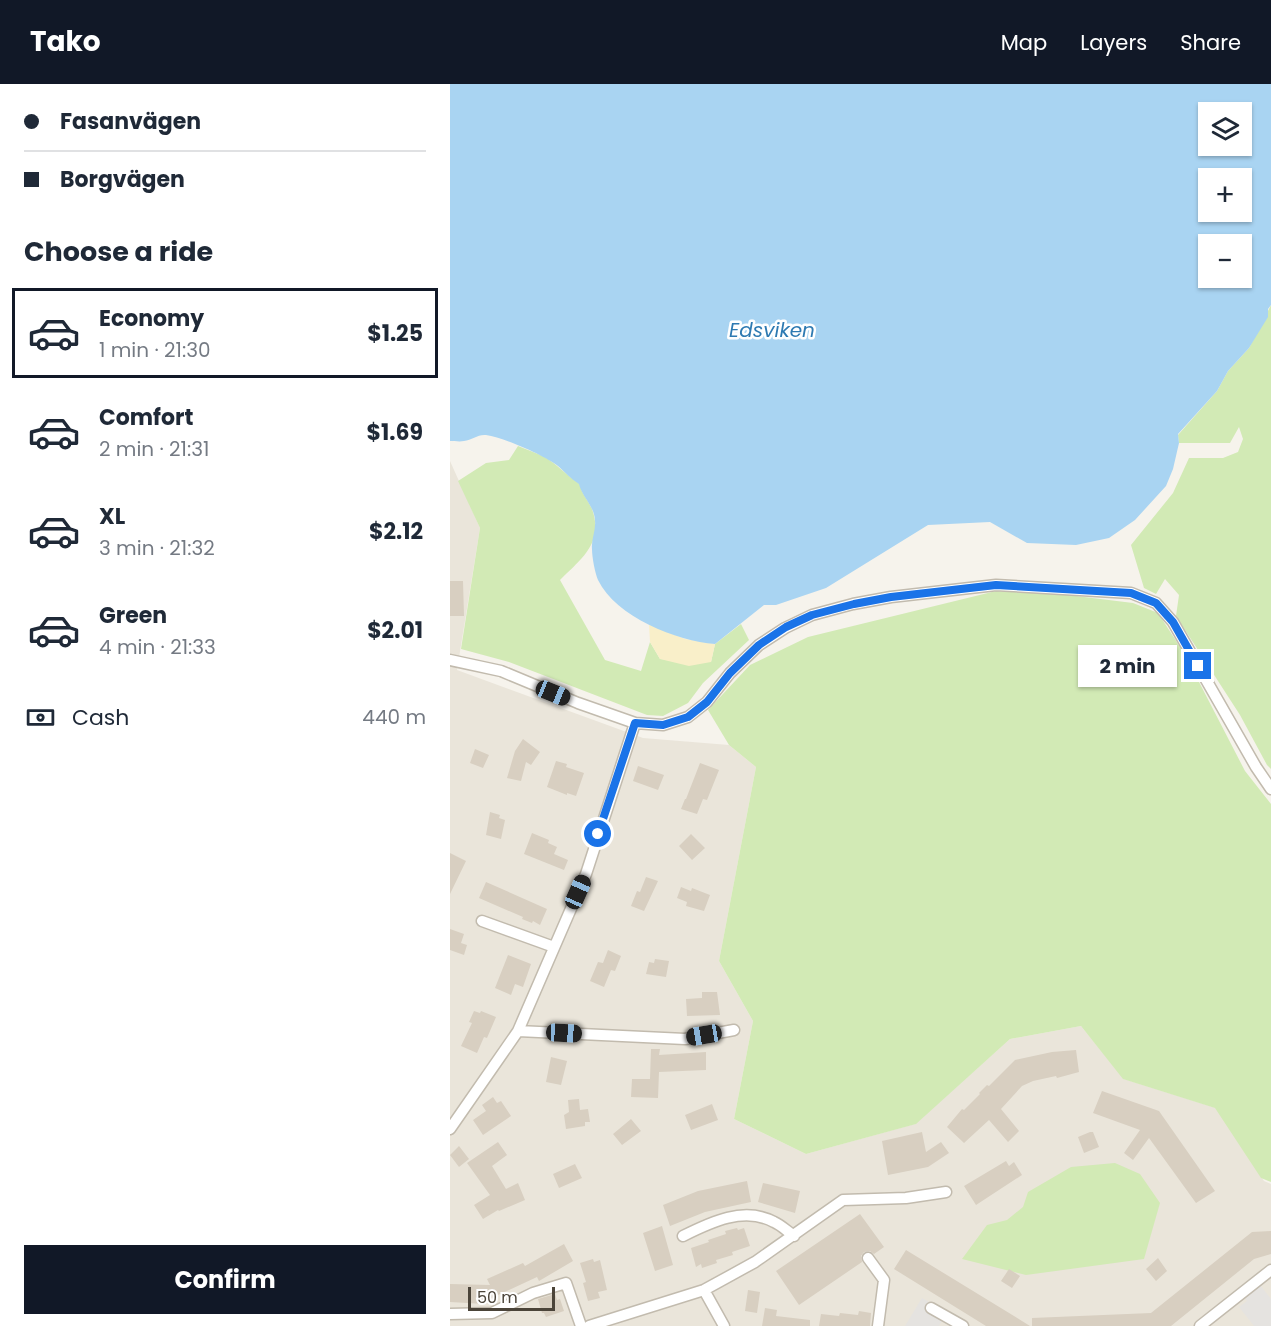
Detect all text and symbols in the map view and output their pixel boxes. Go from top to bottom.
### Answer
text: Tako [30,22,101,61]
text: Map [1001,28,1047,57]
text: Layers [1080,28,1147,57]
text: Share [1180,28,1241,57]
map controls [1198,102,1252,288]
button: layers [1198,102,1252,156]
text: Fasanvägen [60,106,201,137]
text: Borgvägen [60,164,185,195]
button: + [1198,168,1252,222]
text: Choose a ride [24,233,213,270]
button: − [1198,234,1252,288]
text: Economy [99,303,204,334]
icon: car [27,306,81,360]
water label: Edsviken [729,316,815,344]
text: $1.25 [367,318,423,349]
text: 1 min · 21:30 [99,336,210,364]
text: Comfort [99,402,193,433]
icon: car [27,405,81,459]
text: $1.69 [367,417,423,448]
text: 2 min · 21:31 [99,435,209,463]
text: XL [99,501,125,532]
icon: car [27,504,81,558]
text: $2.12 [369,516,423,547]
text: 3 min · 21:32 [99,534,215,562]
text: Green [99,600,167,631]
icon: car [27,603,81,657]
text: $2.01 [367,615,423,646]
text: 4 min · 21:33 [99,633,216,661]
callout: 2 min [1078,645,1177,687]
text: 2 min [1099,652,1156,680]
route end [1184,652,1211,679]
car [533,678,573,708]
icon: cash [24,701,57,734]
text: Cash [72,702,129,733]
text: 440 m [362,703,426,731]
route start [584,820,611,847]
car [562,872,594,912]
car [546,1023,582,1043]
car [685,1023,723,1047]
button: Confirm [24,1245,426,1314]
scale bar [468,1284,555,1312]
text: 50 m [477,1286,518,1309]

